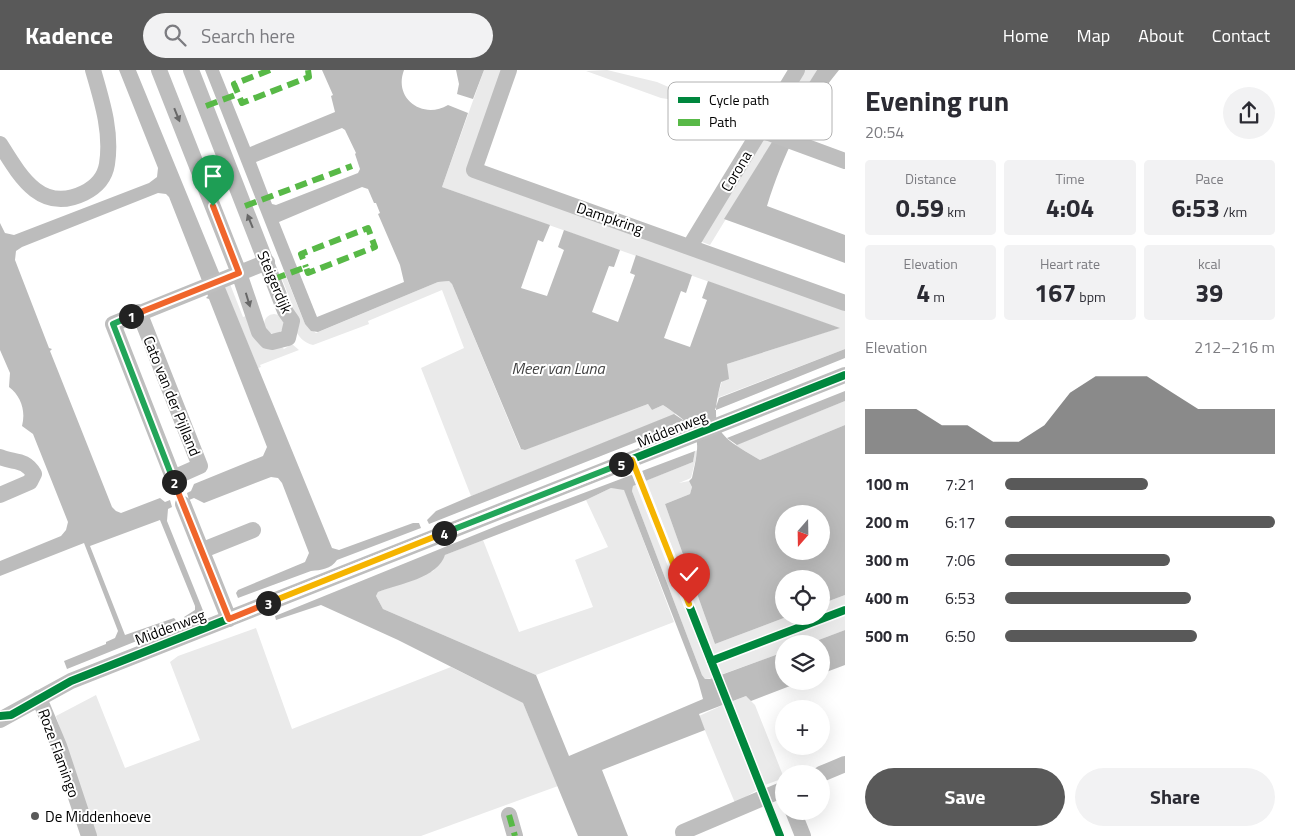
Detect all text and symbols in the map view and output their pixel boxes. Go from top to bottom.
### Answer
search box [143,13,493,58]
text: Kadence [25,17,113,53]
icon: search [161,21,189,49]
text: Search here [201,21,295,50]
text: Home [1003,22,1049,49]
text: Map [1077,22,1110,49]
text: About [1138,22,1184,49]
text: Contact [1212,22,1270,49]
text: Evening run [865,79,1009,122]
legend [668,82,832,140]
button: share [1223,87,1275,139]
text: Cycle path [709,89,769,110]
one-way arrow [173,108,181,123]
text: Path [709,111,737,132]
text: 20:54 [865,120,904,144]
street label: Corona [715,146,758,196]
pin [192,155,234,206]
icon: arrive [199,162,227,190]
text: Distance [905,168,956,189]
text: Time [1055,168,1085,189]
text: Pace [1195,168,1223,189]
text: 0.59 [896,189,944,227]
text: 4:04 [1046,189,1094,227]
text: 6:53 [1171,189,1220,227]
street label: Dampkring [574,196,647,240]
text: km [944,201,966,222]
text: /km [1220,201,1247,222]
one-way arrow [246,214,254,228]
street label: Steigerdijk [252,247,298,317]
text: Elevation [903,253,958,274]
text: Heart rate [1040,253,1100,274]
text: kcal [1198,253,1221,274]
text: 4 [916,274,930,312]
text: 167 [1034,274,1076,312]
text: 39 [1195,274,1223,312]
text: m [930,286,945,307]
text: bpm [1076,286,1106,307]
one-way arrow [244,292,252,307]
pin: 1 [118,304,144,328]
text: 1 [128,306,135,327]
street label: Cato van der Pijlland [137,332,207,460]
text: Elevation [865,335,927,359]
text: 212–216 m [1194,335,1275,359]
water label: Meer van Luna [511,356,606,380]
street label: Middenweg [633,404,711,454]
pin: 5 [608,452,634,476]
text: 5 [618,454,625,475]
pin: 2 [162,470,186,494]
text: 2 [171,472,178,493]
text: 100 m [865,472,909,496]
text: 7:21 [945,472,975,496]
north arrow [775,505,830,560]
map controls [775,505,830,820]
text: 200 m [865,510,909,534]
text: 6:17 [945,510,975,534]
pin: 4 [432,520,456,546]
text: 4 [441,523,448,544]
text: 300 m [865,548,909,572]
text: 7:06 [945,548,975,572]
pin [668,553,710,604]
icon: check [675,560,703,588]
button: locate [775,570,830,625]
text: 400 m [865,586,909,610]
text: 6:53 [945,586,975,610]
pin: 3 [256,590,280,616]
text: 3 [265,593,272,614]
street label: Middenweg [131,603,209,651]
text: 500 m [865,624,909,648]
text: 6:50 [945,624,975,648]
button: layers [775,635,830,690]
button: + [775,700,830,755]
street label: Roze Flamingo [32,705,86,801]
button: − [775,765,830,820]
button: Save [865,768,1065,826]
button: Share [1075,768,1275,826]
place label: De Middenhoeve [45,805,151,828]
marker: De Middenhoeve [29,810,41,822]

